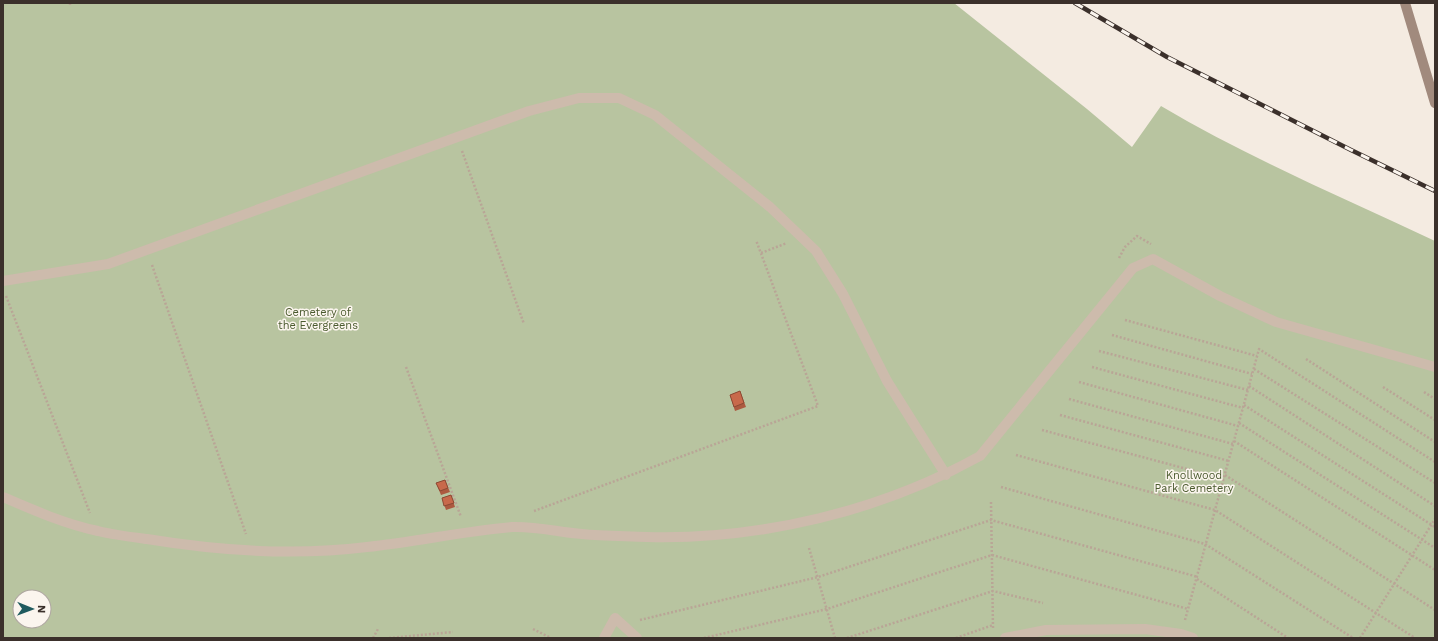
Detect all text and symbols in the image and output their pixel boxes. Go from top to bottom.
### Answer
park label: Cemetery of the Evergreens [278,306,358,332]
park label: Knollwood Park Cemetery [1155,469,1234,495]
north arrow [12,589,52,629]
text: N [35,605,48,613]

